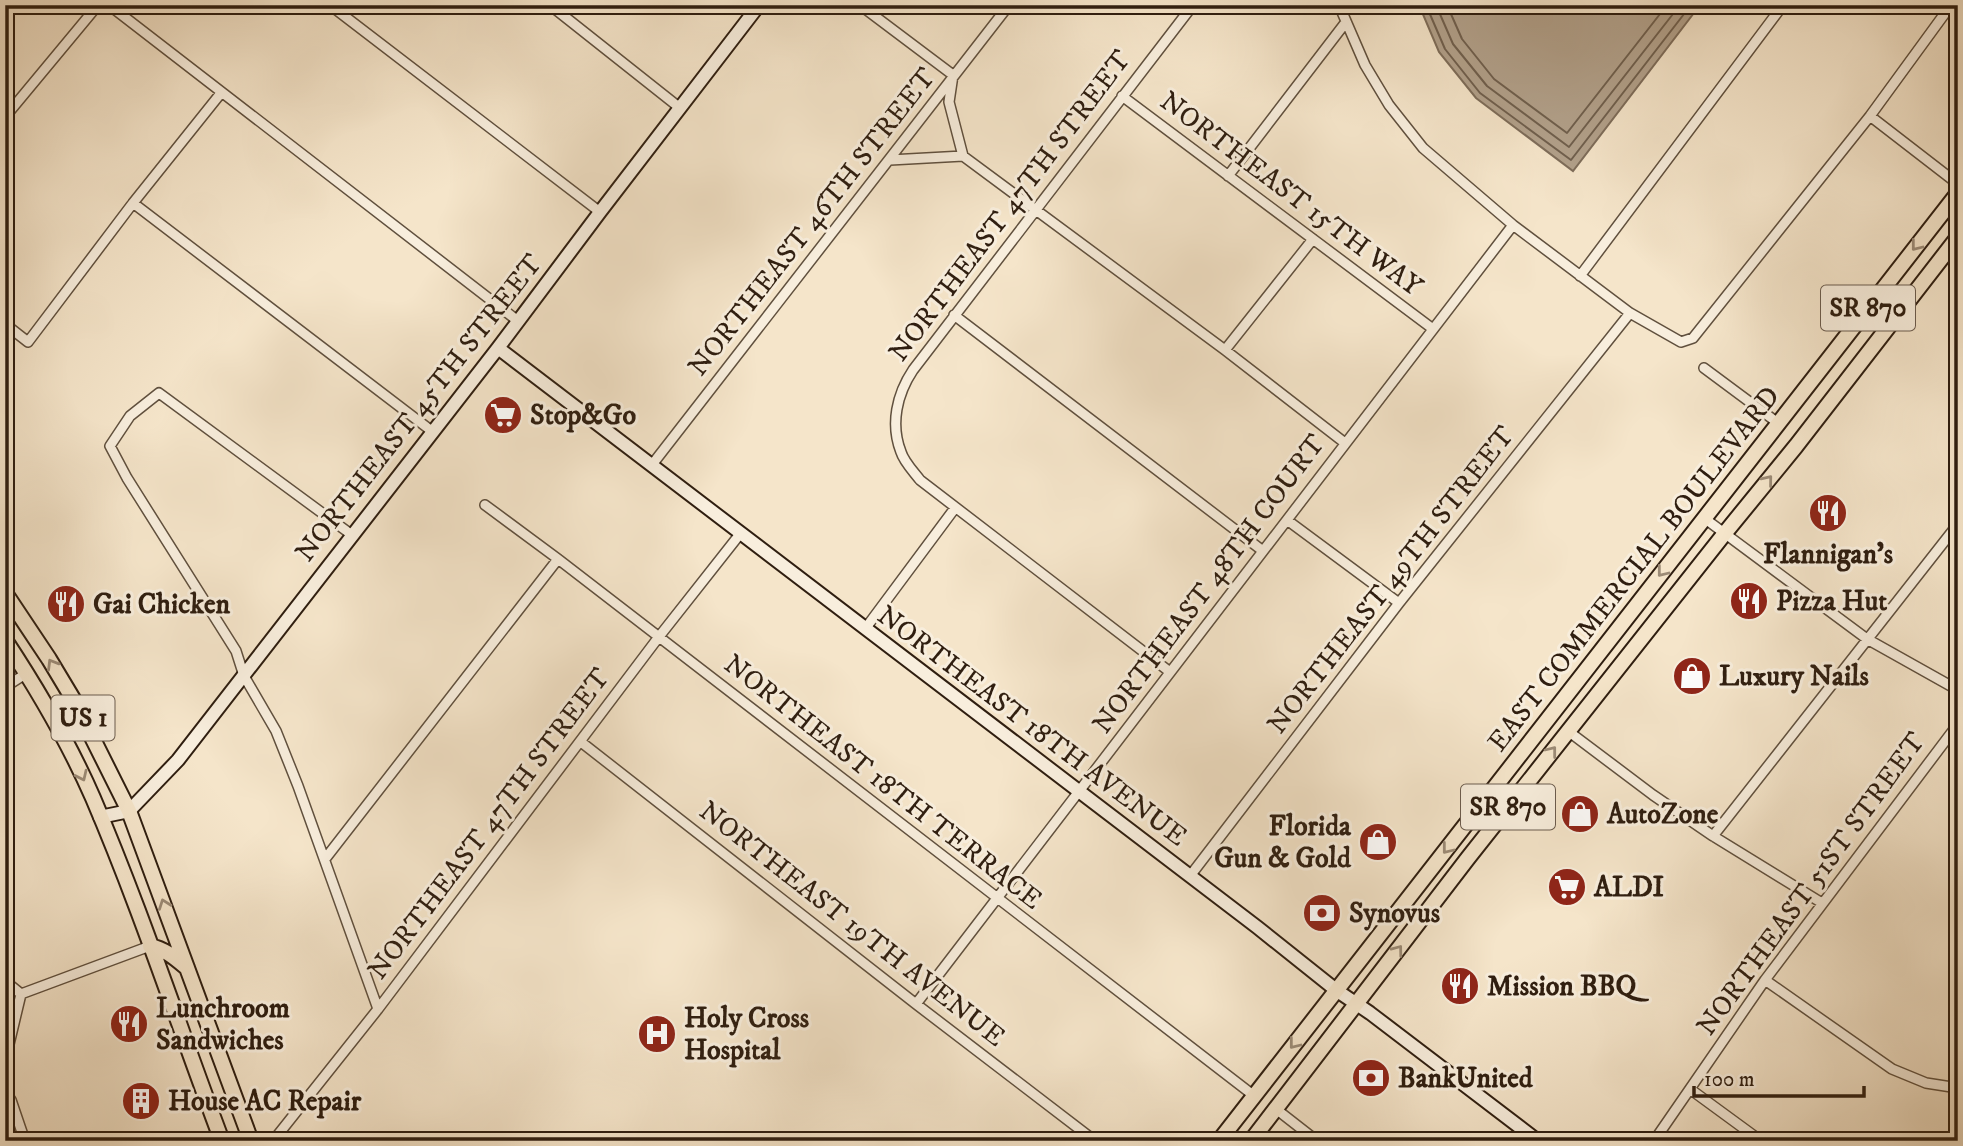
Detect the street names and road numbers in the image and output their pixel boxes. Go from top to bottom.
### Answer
street label: NORTHEAST 47TH STREET [881,43,1139,369]
street label: NORTHEAST 46TH STREET [681,61,943,383]
street label: NORTHEAST 15TH WAY [1153,84,1429,304]
street label: NORTHEAST 45TH STREET [288,247,550,569]
road number: SR 870 [1821,286,1915,330]
street label: EAST COMMERCIAL BOULEVARD [1480,379,1788,759]
street label: NORTHEAST 49TH STREET [1260,419,1522,741]
street label: NORTHEAST 48TH COURT [1085,427,1333,741]
street label: NORTHEAST 18TH AVENUE [870,598,1194,854]
street label: NORTHEAST 18TH TERRACE [717,647,1049,917]
street label: NORTHEAST 47TH STREET [360,661,618,987]
road number: US 1 [52,696,114,740]
street label: NORTHEAST 51ST STREET [1689,725,1933,1043]
road number: SR 870 [1461,785,1555,830]
street label: NORTHEAST 19TH AVENUE [692,794,1012,1054]

